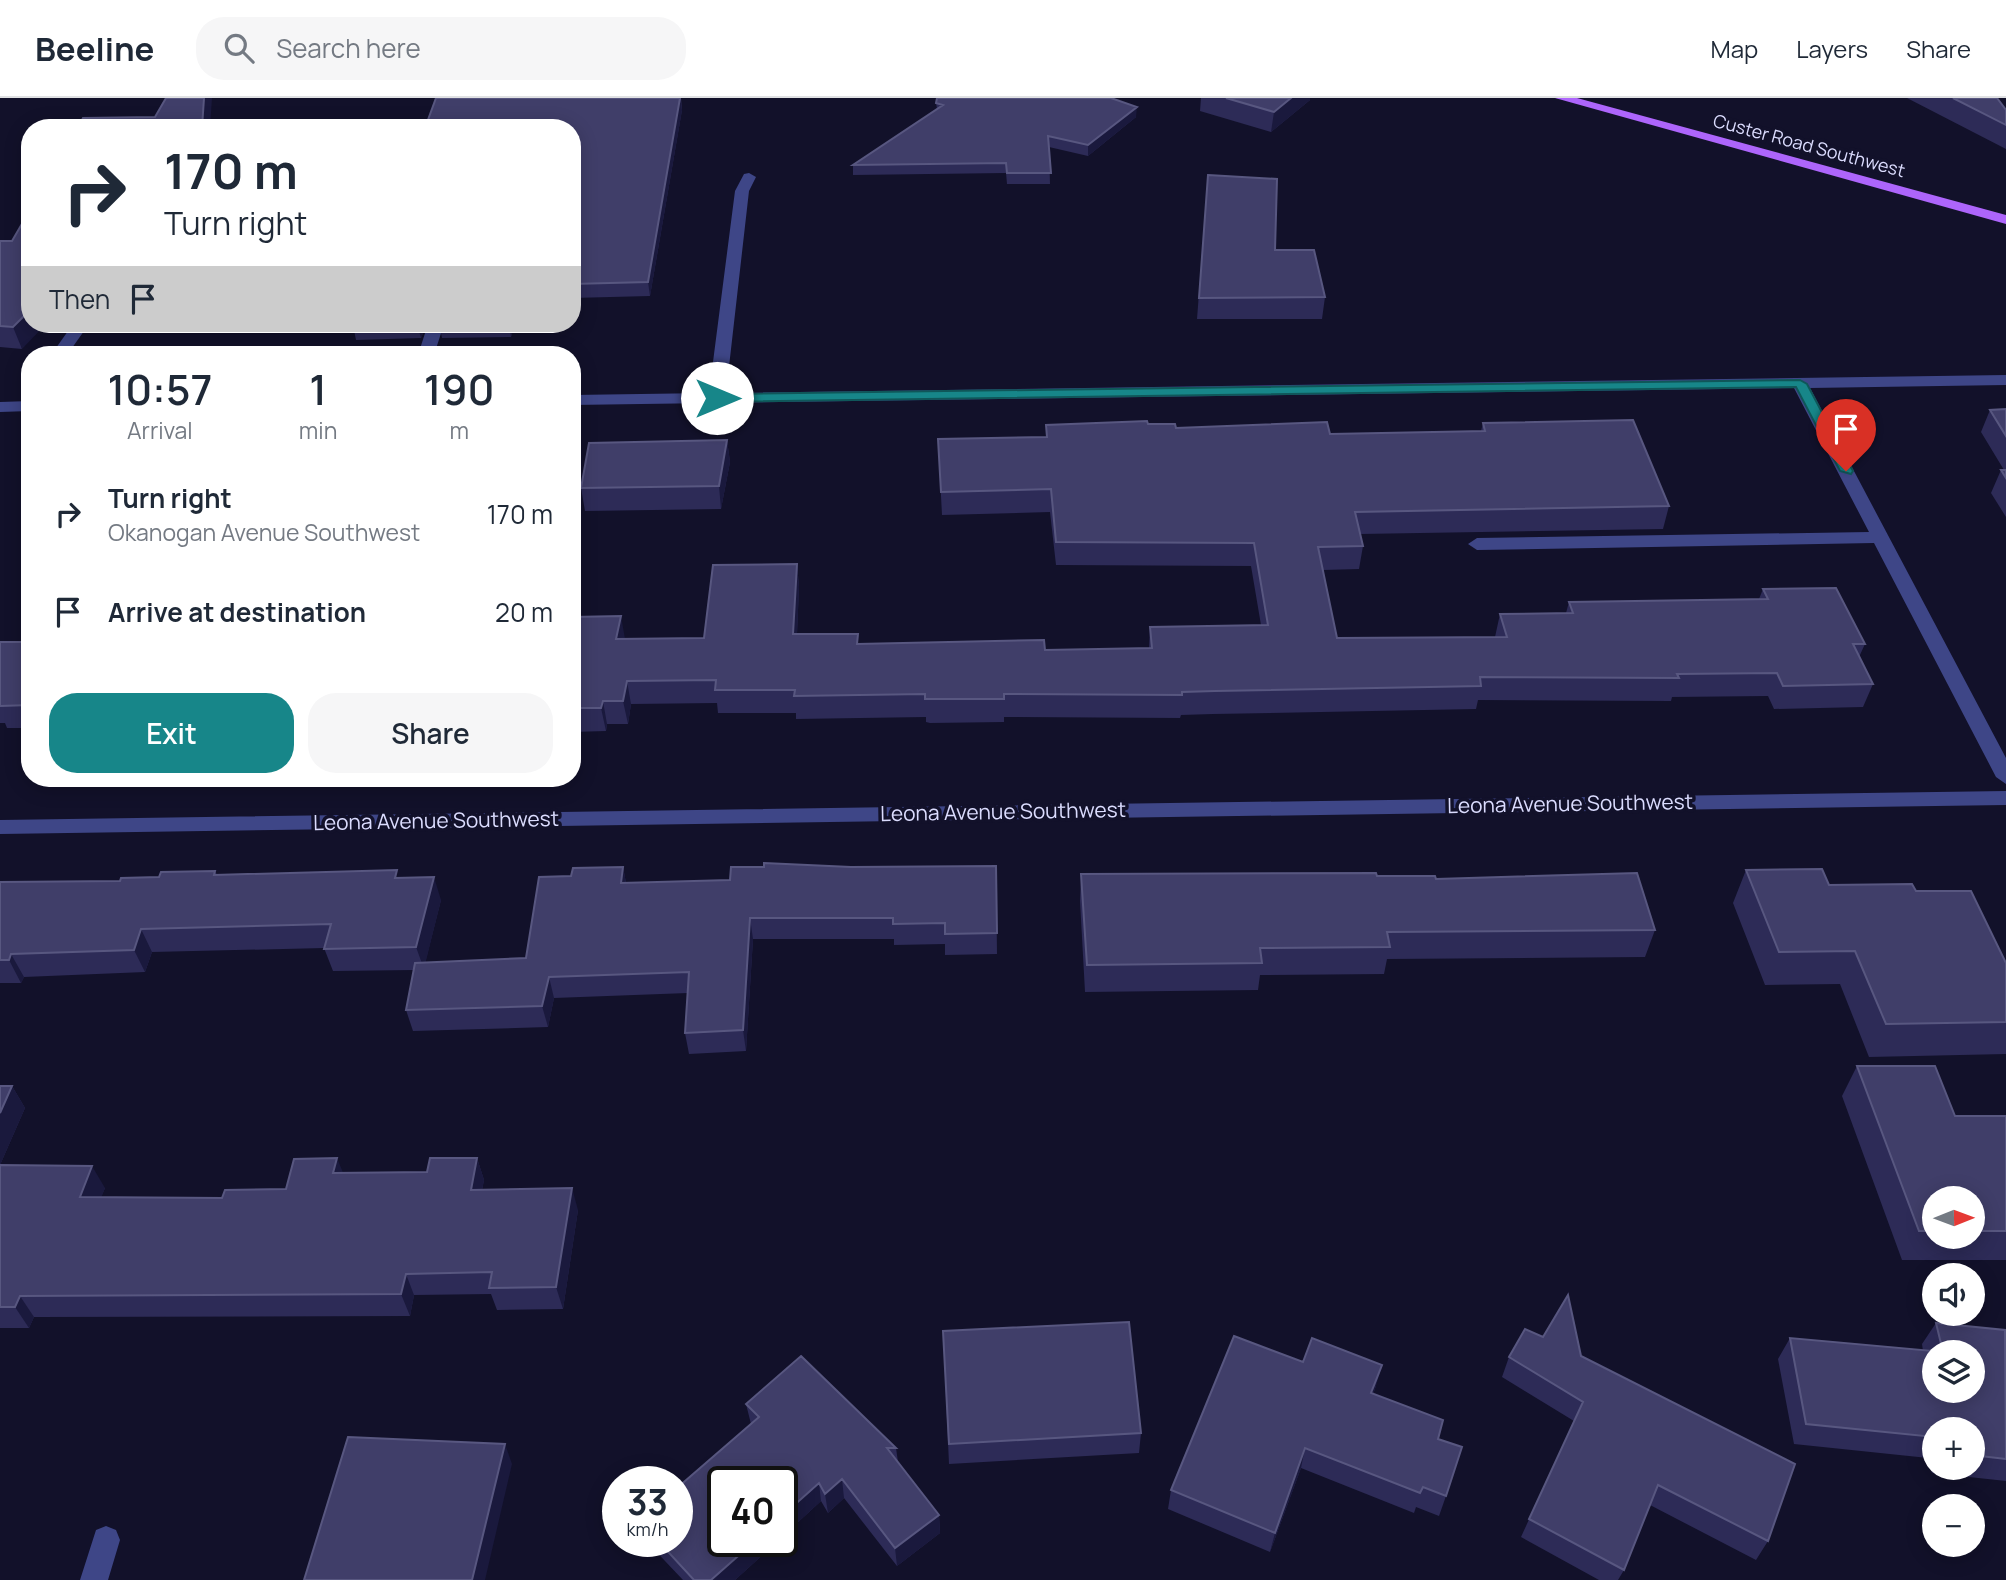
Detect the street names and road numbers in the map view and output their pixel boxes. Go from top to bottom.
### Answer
street label: Custer Road Southwest [1711,108,1908,182]
street label: Leona Avenue Southwest [1447,787,1693,819]
street label: Leona Avenue Southwest [880,795,1126,827]
street label: Leona Avenue Southwest [313,804,559,836]

